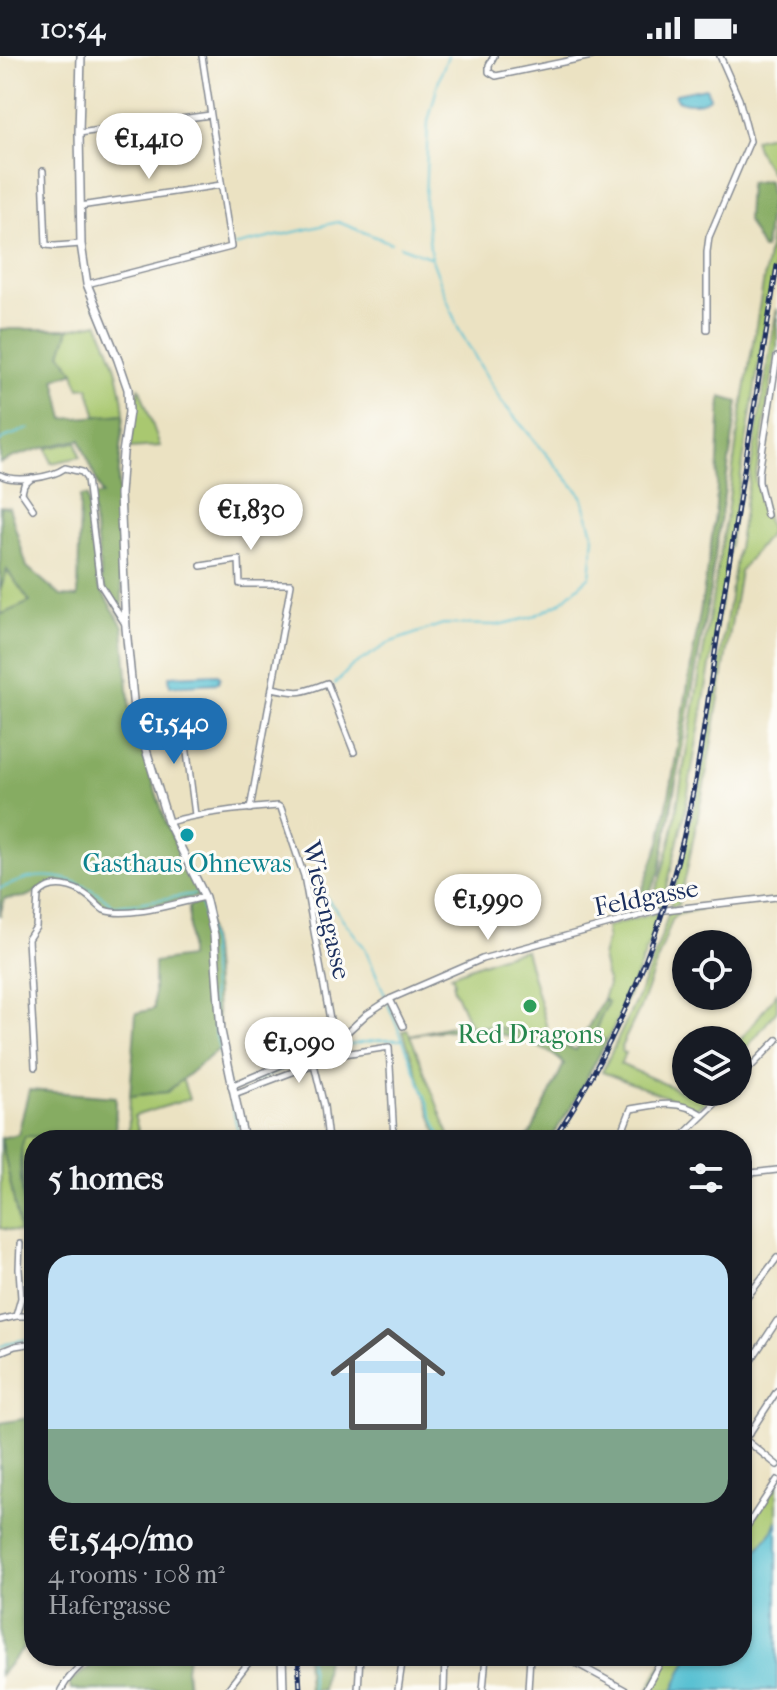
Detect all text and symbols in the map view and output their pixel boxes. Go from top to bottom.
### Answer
text: 10:54 [40,11,105,46]
pin: €1,410 [84,113,214,181]
text: €1,410 [114,123,184,154]
pin: €1,830 [186,484,316,552]
text: €1,830 [217,494,285,525]
pin: €1,540 [109,698,239,766]
text: €1,540 [139,708,209,739]
marker: Gasthaus Ohnewas [178,826,196,844]
street label: Wiesengasse [295,837,358,983]
place label: Gasthaus Ohnewas [82,848,292,879]
street label: Feldgasse [591,872,701,923]
pin: €1,990 [423,874,553,942]
text: €1,990 [452,884,524,915]
map controls [672,930,752,1106]
button: locate [672,930,752,1010]
marker: Red Dragons [521,997,539,1015]
pin: €1,090 [234,1017,364,1085]
place label: Red Dragons [457,1019,603,1050]
button: layers [672,1026,752,1106]
text: €1,090 [263,1027,335,1058]
icon: filters [684,1156,728,1200]
text: 5 homes [48,1158,163,1198]
icon: home [316,1307,460,1451]
text: €1,540/mo [48,1519,193,1559]
text: 4 rooms · 108 m² [48,1559,225,1590]
text: Hafergasse [48,1590,171,1621]

